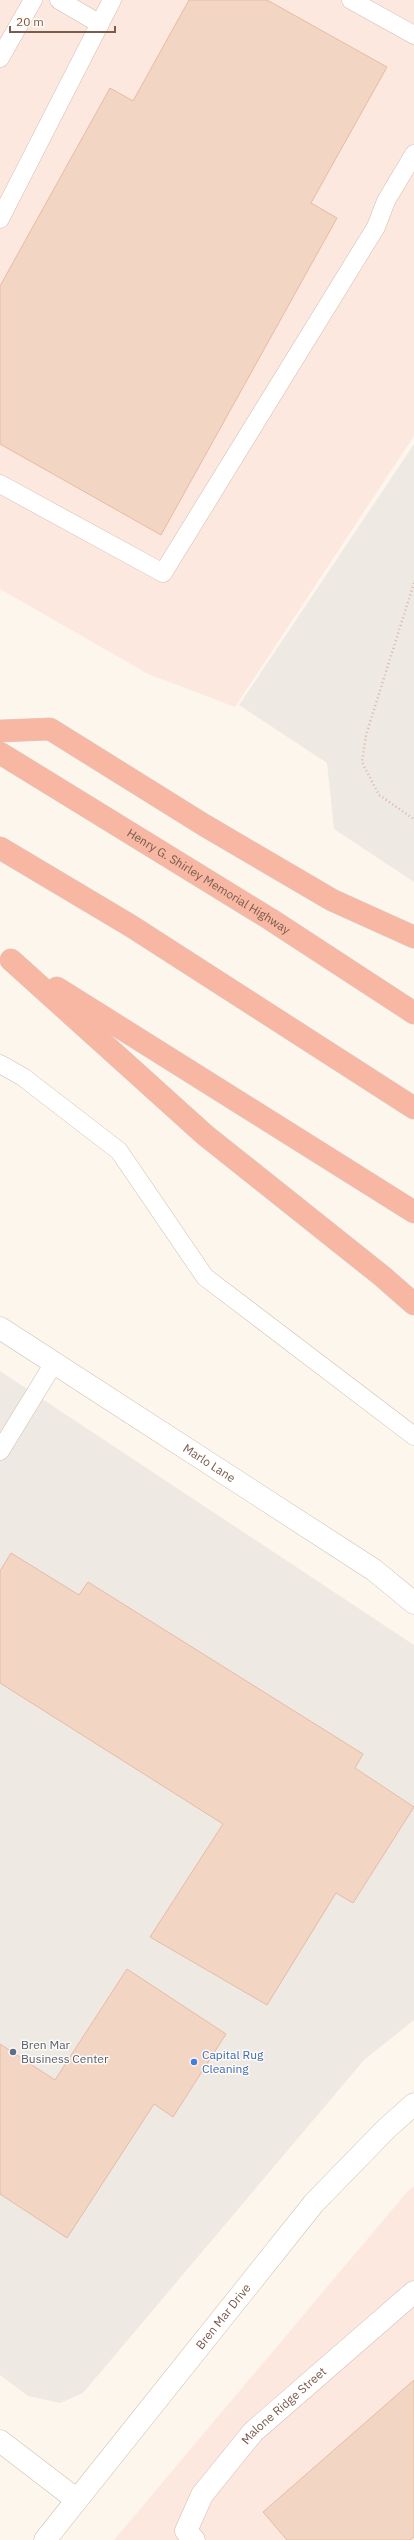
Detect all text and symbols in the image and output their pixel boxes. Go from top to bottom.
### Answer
scale bar [10,8,115,34]
text: 20 m [16,14,44,29]
street label: Henry G. Shirley Memorial Highway [124,825,293,937]
street label: Marlo Lane [180,1440,239,1485]
place label: Bren Mar Business Center [21,2037,109,2066]
marker: Bren Mar Business Center [8,2047,18,2057]
place label: Capital Rug Cleaning [202,2047,264,2076]
marker: Capital Rug Cleaning [189,2057,199,2067]
street label: Bren Mar Drive [192,2280,254,2352]
street label: Malone Ridge Street [238,2364,329,2447]

